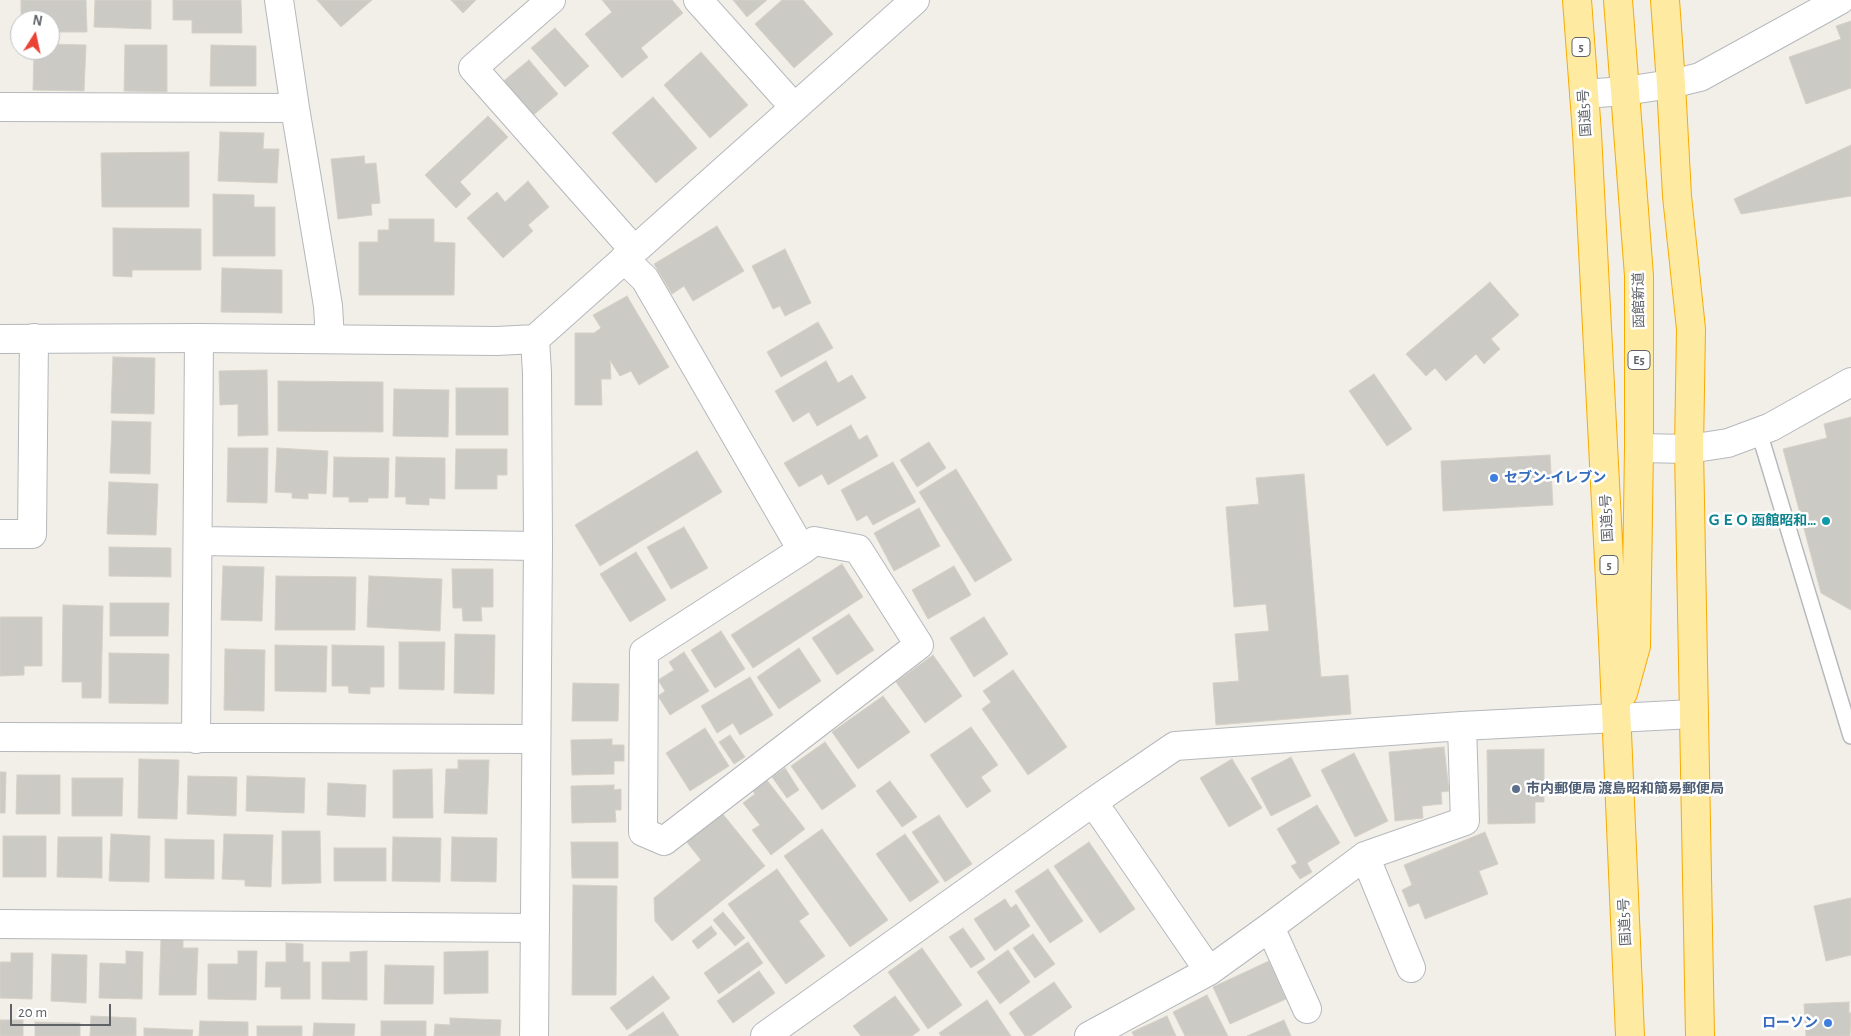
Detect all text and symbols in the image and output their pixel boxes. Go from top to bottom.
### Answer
north arrow [10,10,60,60]
text: N [31,13,43,29]
road number: 5 [1572,38,1590,56]
street label: 国道5号 [1575,89,1595,137]
street label: 函館新道 [1630,272,1648,328]
road number: E5 [1628,350,1650,370]
place label: セブン-イレブン [1504,470,1606,486]
marker: セブン-イレブン [1488,472,1500,484]
street label: 国道5号 [1597,494,1617,542]
place label: ＧＥＯ 函館昭和… [1707,513,1816,529]
marker: ＧＥＯ 函館昭和… [1820,515,1832,527]
road number: 5 [1600,556,1618,574]
place label: 市内郵便局 渡島昭和簡易郵便局 [1526,781,1724,797]
marker: 市内郵便局 渡島昭和簡易郵便局 [1510,783,1522,795]
street label: 国道5号 [1615,898,1635,946]
scale bar [12,994,114,1026]
text: 20 m [18,1005,47,1020]
place label: ローソン [1762,1015,1818,1031]
marker: ローソン [1822,1017,1834,1029]

